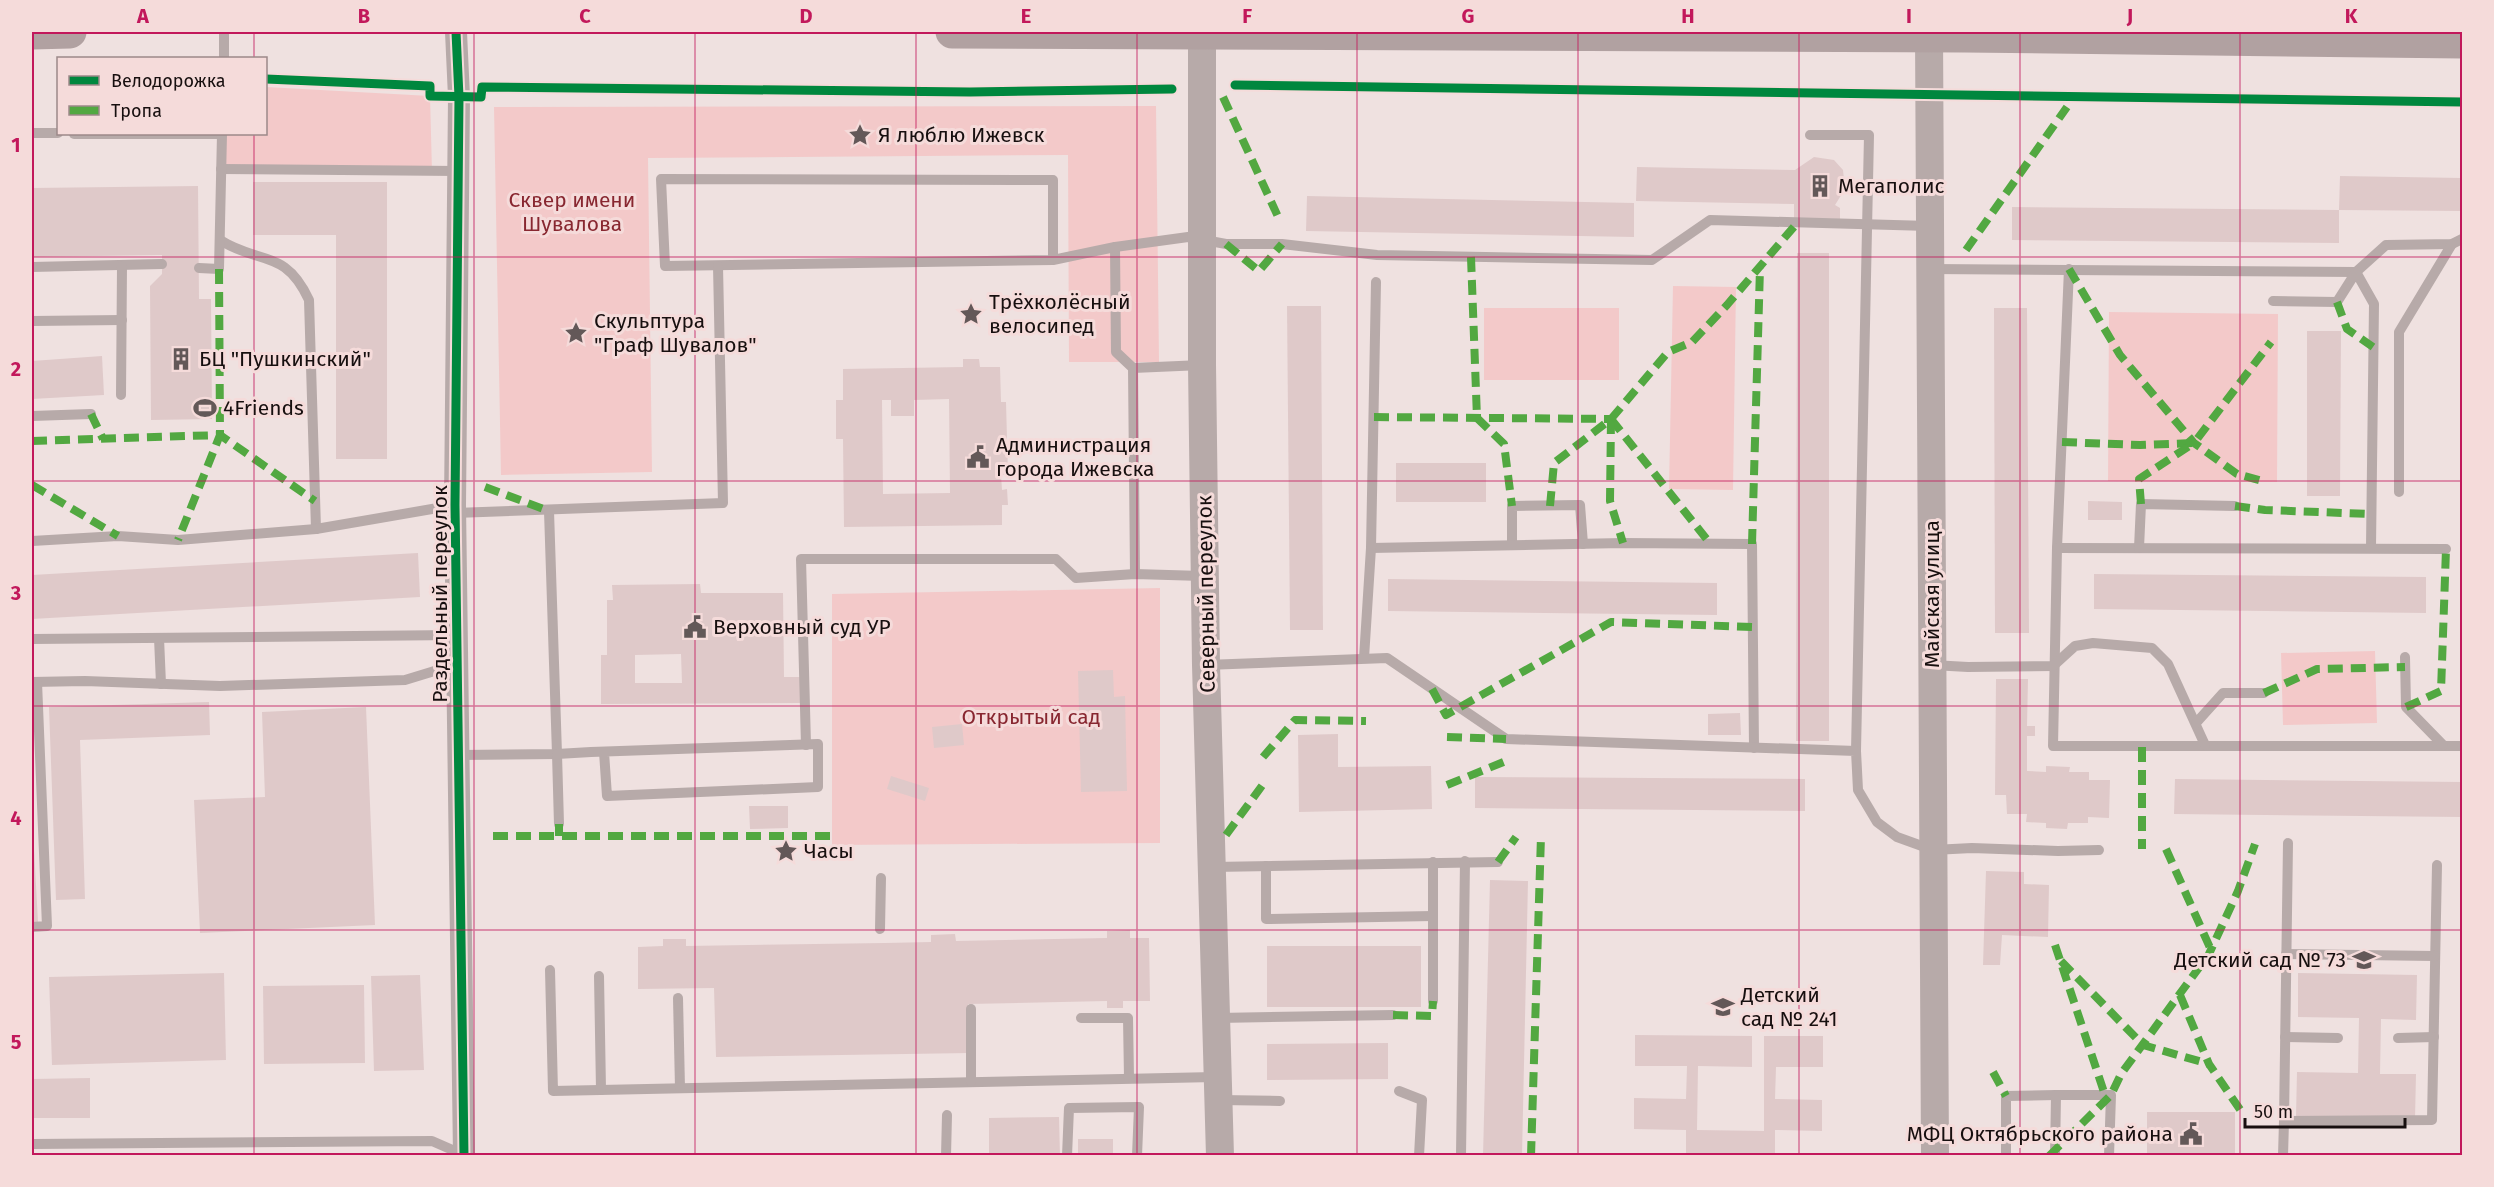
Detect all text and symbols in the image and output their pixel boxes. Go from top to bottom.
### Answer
text: A [136,4,150,28]
text: B [358,4,370,28]
text: C [579,4,591,28]
text: D [799,4,813,28]
text: E [1021,4,1031,28]
text: F [1242,4,1252,28]
text: G [1462,4,1474,28]
text: H [1681,4,1695,28]
text: I [1906,4,1912,28]
text: J [2126,4,2133,28]
text: K [2345,4,2358,28]
legend [57,57,267,135]
text: Велодорожка [111,70,226,92]
text: Тропа [111,100,162,122]
place icon: Я люблю Ижевск [847,122,873,148]
place label: Я люблю Ижевск [878,122,1044,148]
text: 1 [11,133,21,157]
building icon: Мегаполис [1807,173,1833,199]
place label: Мегаполис [1838,173,1945,199]
park label: Сквер имени Шувалова [509,187,635,237]
place label: Трёхколёсный велосипед [989,289,1131,339]
place icon: Трёхколёсный велосипед [958,301,984,327]
place label: Скульптура "Граф Шувалов" [594,308,757,358]
place icon: Скульптура "Граф Шувалов" [563,320,589,346]
building icon: БЦ "Пушкинский" [168,346,194,372]
place label: БЦ "Пушкинский" [199,346,371,372]
text: 2 [11,357,21,381]
sports icon: 4Friends [192,395,218,421]
place label: 4Friends [223,395,304,421]
place label: Администрация города Ижевска [996,432,1155,482]
public building icon: Администрация города Ижевска [965,444,991,470]
street label: Раздельный переулок [427,485,453,703]
street label: Северный переулок [1191,495,1221,693]
street label: Майская улица [1919,520,1945,668]
text: 3 [10,581,21,605]
public building icon: Верховный суд УР [682,614,708,640]
place label: Верховный суд УР [713,614,891,640]
park label: Открытый сад [962,704,1100,730]
text: 4 [10,806,22,830]
place icon: Часы [773,838,799,864]
place label: Часы [804,838,854,864]
place label: Детский сад № 73 [2173,947,2346,973]
school or university icon: Детский сад № 73 [2351,947,2377,973]
place label: Детский сад № 241 [1740,982,1838,1032]
school or university icon: Детский сад № 241 [1710,994,1736,1020]
text: 5 [11,1030,22,1054]
scale bar [2245,1091,2406,1129]
text: 50 m [2254,1101,2293,1123]
place label: МФЦ Октябрьского района [1907,1121,2173,1147]
public building icon: МФЦ Октябрьского района [2178,1121,2204,1147]

